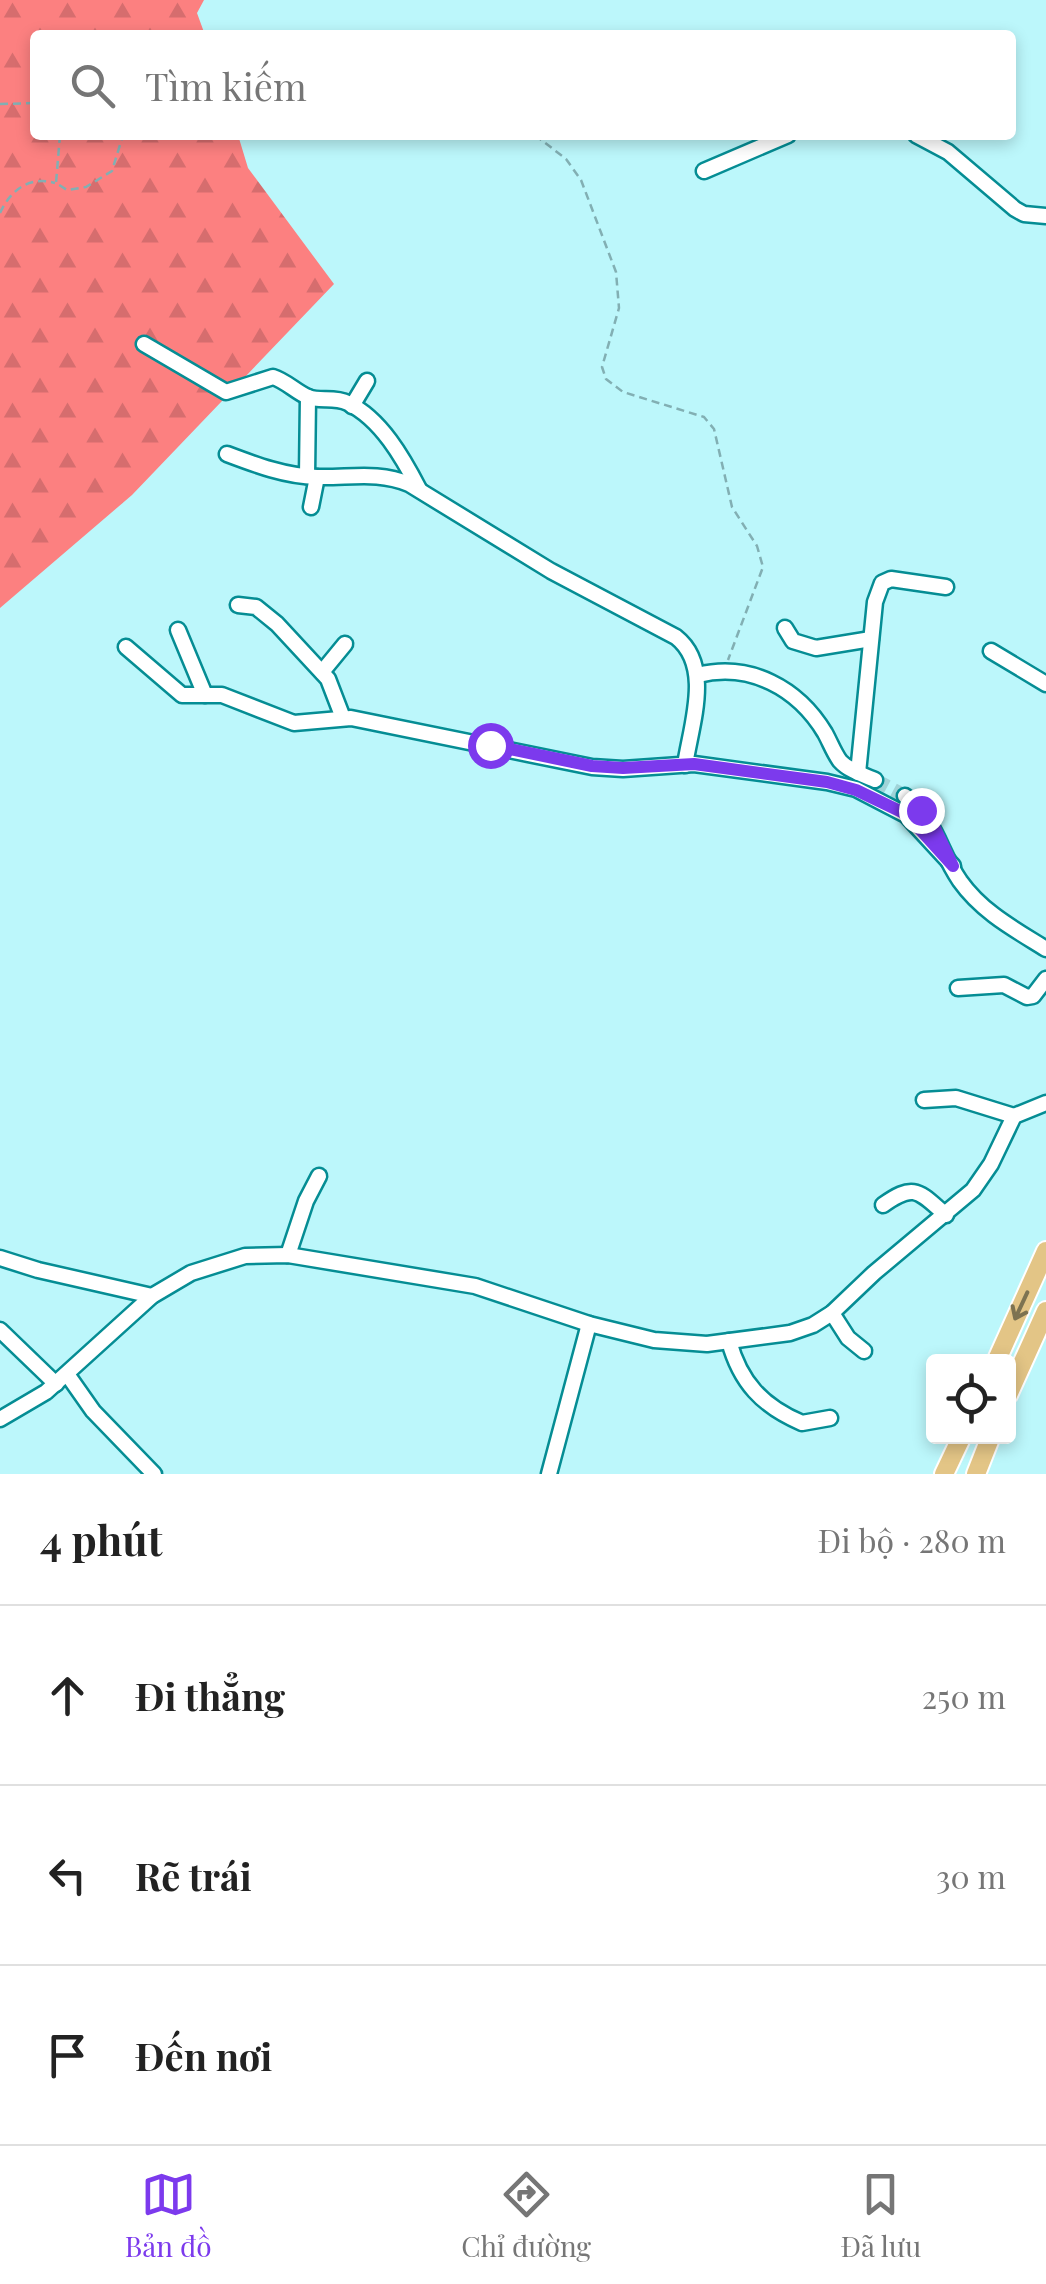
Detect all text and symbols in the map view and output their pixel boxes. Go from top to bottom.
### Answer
search box [30,30,1016,140]
icon: search [65,58,120,113]
text: Tìm kiếm [145,60,307,111]
route start [468,723,514,769]
route end [899,788,945,834]
one-way arrow [1011,1291,1029,1321]
map controls [926,1354,1016,1444]
button: locate [926,1354,1016,1444]
text: 4 phút [40,1511,162,1567]
text: Đi bộ · 280 m [818,1518,1006,1561]
icon: ahead [40,1668,95,1723]
text: Đi thẳng [135,1670,285,1721]
text: 250 m [922,1674,1006,1717]
icon: left [40,1848,95,1903]
text: Rẽ trái [135,1850,252,1901]
text: 30 m [936,1854,1006,1897]
icon: arrive [40,2028,95,2083]
text: Đến nơi [135,2030,272,2081]
tab: Bản đồ [125,2167,212,2264]
tab: Chỉ đường [461,2167,591,2264]
tab: Đã lưu [841,2167,921,2264]

